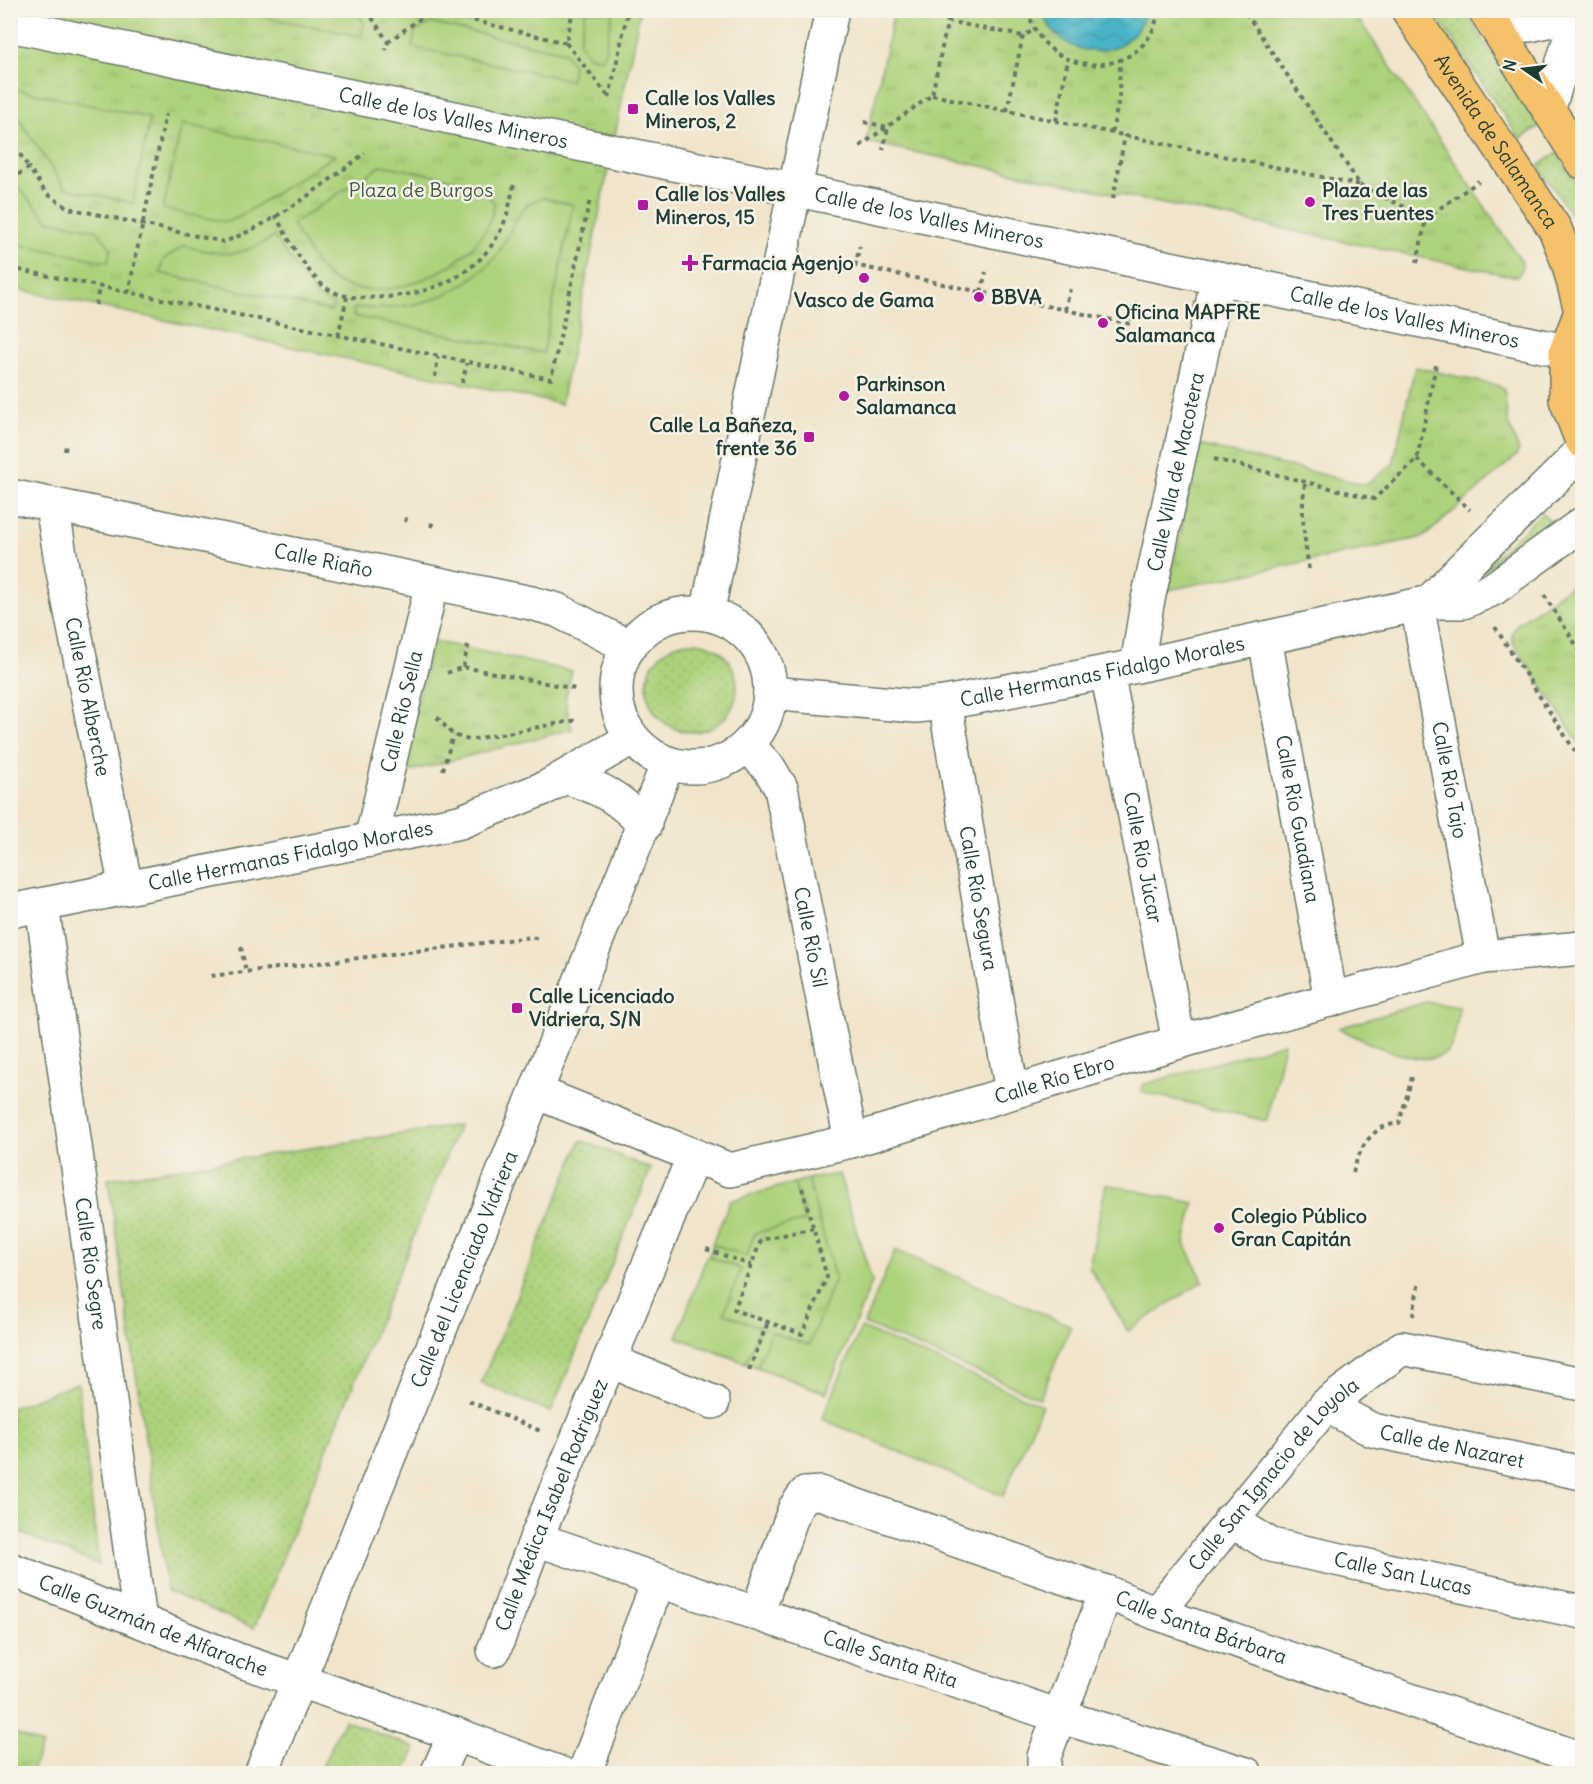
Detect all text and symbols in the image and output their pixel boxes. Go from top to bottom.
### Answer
north arrow [1494,39,1554,99]
street label: Avenida de Salamanca [1429,49,1564,233]
text: N [1498,58,1520,73]
street label: Calle de los Valles Mineros [336,81,570,154]
place label: Calle los Valles Mineros, 2 [645,85,775,133]
marker: Calle los Valles Mineros, 2 [626,102,640,116]
park label: Plaza de Burgos [349,177,493,202]
place label: Plaza de las Tres Fuentes [1322,177,1434,225]
place label: Calle los Valles Mineros, 15 [655,181,785,229]
street label: Calle de los Valles Mineros [812,181,1046,253]
marker: Plaza de las Tres Fuentes [1303,195,1317,209]
marker: Calle los Valles Mineros, 15 [636,198,650,212]
place label: Farmacia Agenjo [702,250,854,275]
marker: Farmacia Agenjo [683,256,697,270]
marker: Vasco de Gama [857,271,871,285]
street label: Calle de los Valles Mineros [1288,281,1522,353]
place label: BBVA [991,284,1042,309]
place label: Vasco de Gama [794,287,935,312]
marker: BBVA [972,290,986,304]
place label: Oficina MAPFRE Salamanca [1115,299,1261,347]
marker: Oficina MAPFRE Salamanca [1096,316,1110,330]
street label: Calle Villa de Macotera [1141,370,1209,574]
place label: Parkinson Salamanca [856,371,957,419]
marker: Parkinson Salamanca [837,389,851,403]
place label: Calle La Bañeza, frente 36 [649,412,797,460]
marker: Calle La Bañeza, frente 36 [802,430,816,444]
street label: Calle Riaño [272,538,375,582]
street label: Calle Río Alberche [60,615,116,778]
street label: Calle Hermanas Fidalgo Morales [958,630,1247,712]
street label: Calle Río Sella [374,648,428,775]
street label: Calle Río Tajo [1427,719,1473,840]
street label: Calle Río Guadiana [1271,733,1326,905]
street label: Calle Río Júcar [1119,790,1169,925]
street label: Calle Hermanas Fidalgo Morales [146,815,435,895]
street label: Calle Río Segura [954,824,1004,972]
street label: Calle Río Sil [789,884,833,989]
place label: Calle Licenciado Vidriera, S/N [529,983,674,1031]
marker: Calle Licenciado Vidriera, S/N [510,1001,524,1015]
street label: Calle Río Ebro [991,1049,1117,1109]
street label: Calle del Licenciado Vidriera [405,1147,523,1391]
street label: Calle Río Segre [70,1196,113,1331]
place label: Colegio Público Gran Capitán [1231,1203,1367,1251]
marker: Colegio Público Gran Capitán [1212,1221,1226,1235]
street label: Calle San Ignacio de Loyola [1182,1372,1363,1576]
street label: Calle Médica Isabel Rodriguez [489,1375,613,1635]
street label: Calle de Nazaret [1377,1419,1527,1473]
street label: Calle San Lucas [1332,1546,1474,1600]
street label: Calle Guzmán de Alfarache [35,1569,271,1681]
street label: Calle Santa Bárbara [1112,1584,1290,1669]
street label: Calle Santa Rita [820,1624,961,1693]

